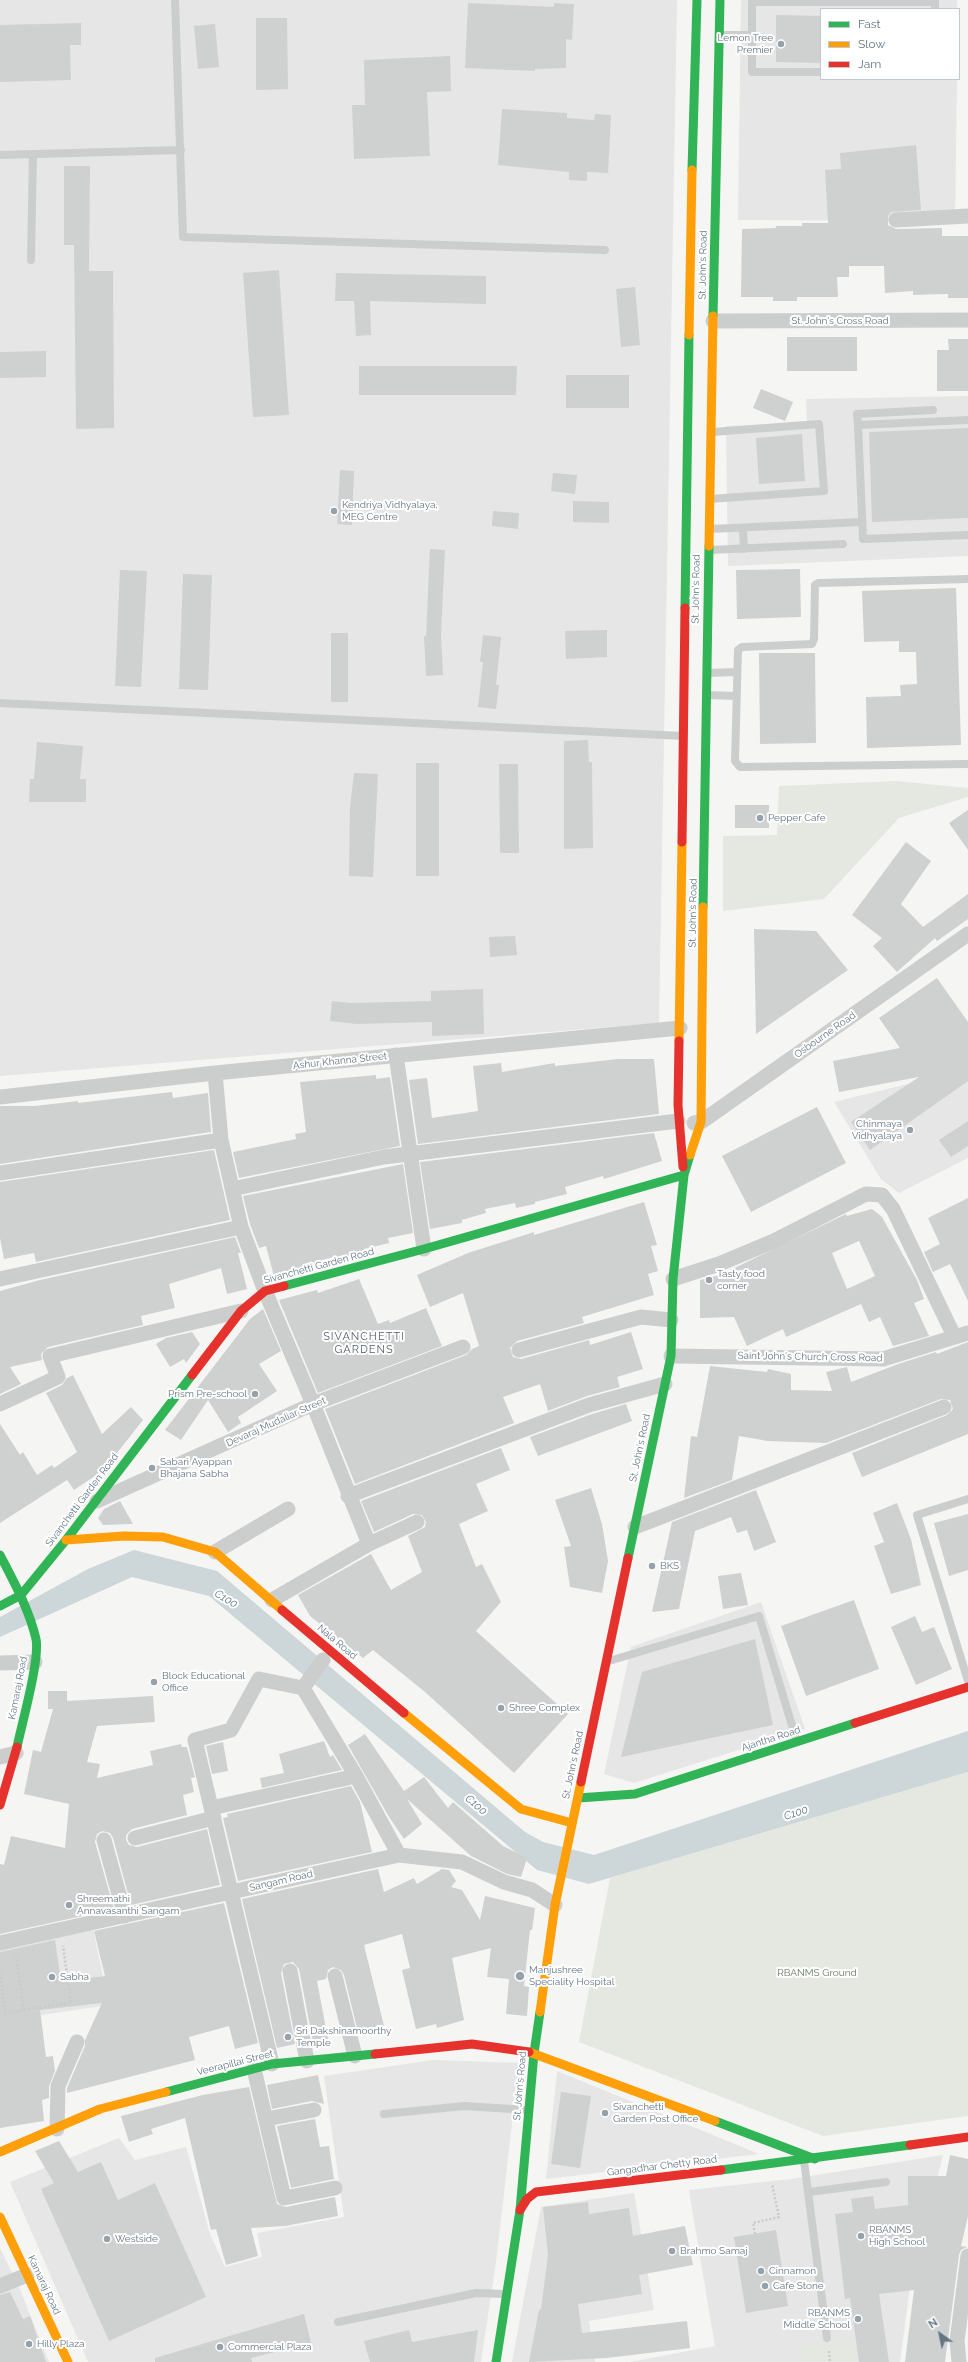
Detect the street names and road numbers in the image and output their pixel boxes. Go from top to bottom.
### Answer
street label: St. John's Road [696,230,710,300]
street label: St. John's Cross Road [791,315,889,327]
street label: St. John's Road [689,554,703,624]
street label: St. John's Road [686,878,700,948]
street label: Osbourne Road [792,1009,858,1061]
street label: Ashur Khanna Street [292,1050,388,1072]
street label: Sivanchetti Garden Road [263,1245,375,1287]
street label: Saint John's Church Cross Road [737,1350,883,1364]
street label: Devaraj Mudaliar Street [224,1395,328,1449]
street label: St. John's Road [627,1413,653,1483]
street label: Sivanchetti Garden Road [43,1451,121,1549]
street label: Nala Road [315,1622,359,1662]
street label: Kamaraj Road [6,1655,30,1721]
street label: Ajantha Road [740,1724,802,1754]
street label: St. John's Road [560,1730,586,1800]
street label: Sangam Road [248,1868,314,1894]
street label: Veerapillai Street [195,2048,275,2078]
street label: St. John's Road [511,2051,529,2121]
street label: Gangadhar Chetty Road [606,2153,718,2179]
street label: Kamaraj Road [25,2253,63,2317]

